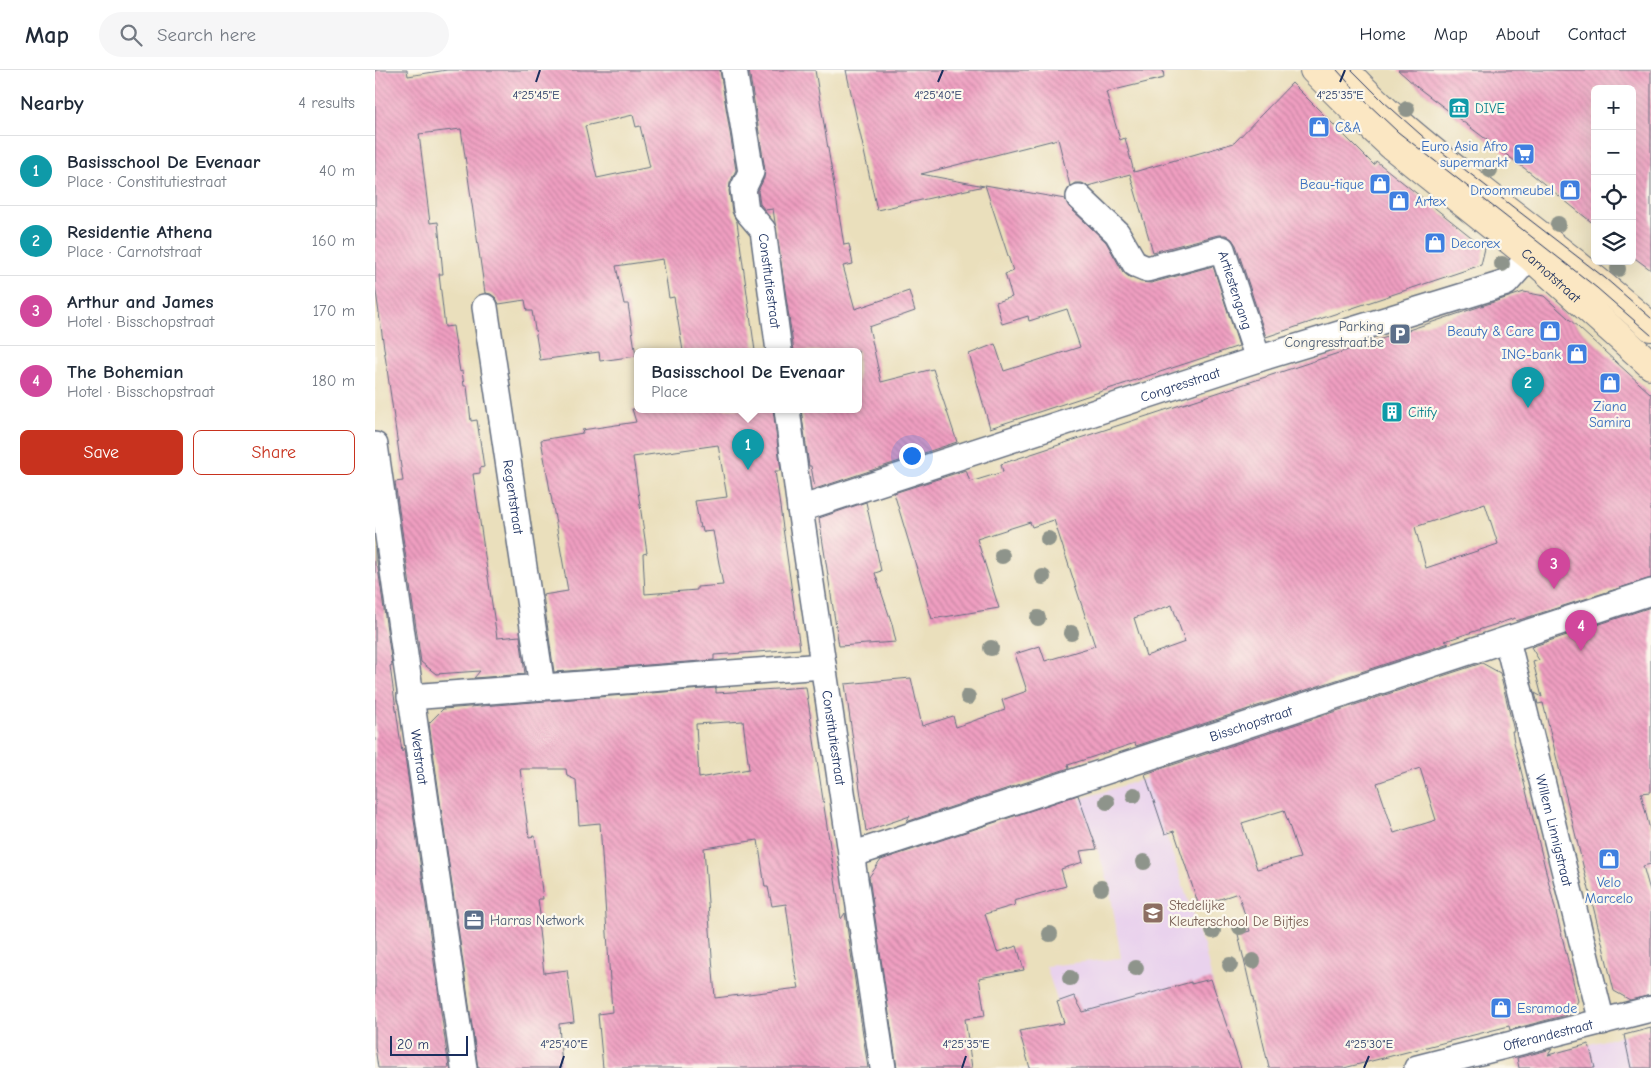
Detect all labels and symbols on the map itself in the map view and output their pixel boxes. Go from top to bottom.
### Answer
text: 4°25'45"E [513,88,559,102]
text: 4°25'40"E [914,88,962,102]
text: 4°25'35"E [1316,88,1364,102]
museum icon: DIVE [1447,96,1471,120]
place label: DIVE [1475,100,1505,117]
shop icon: C&A [1307,115,1331,139]
place label: C&A [1335,119,1361,136]
place label: Euro Asia Afro supermarkt [1421,138,1509,171]
supermarket icon: Euro Asia Afro supermarkt [1512,142,1536,166]
shop icon: Beau-tique [1368,172,1392,196]
place label: Beau-tique [1300,176,1364,193]
shop icon: Droommeubel [1558,178,1582,202]
place label: Droommeubel [1470,182,1554,199]
shop icon: Artex [1387,189,1411,213]
place label: Artex [1415,193,1446,210]
shop icon: Decorex [1423,231,1447,255]
street label: Constitutiestraat [755,232,784,331]
place label: Decorex [1451,235,1500,252]
street label: Carnotstraat [1518,245,1585,307]
street label: Artiestengang [1214,249,1256,332]
place label: Parking Congresstraat.be [1284,318,1384,351]
shop icon: Beauty & Care [1538,319,1562,343]
parking icon: Parking Congresstraat.be [1388,322,1412,346]
place label: Beauty & Care [1447,323,1534,340]
shop icon: ING-bank [1565,342,1589,366]
place label: ING-bank [1501,346,1561,363]
street label: Congresstraat [1138,364,1223,406]
pin: 2 [1512,367,1544,408]
shop icon: Ziana Samira [1598,371,1622,395]
place label: Ziana Samira [1589,398,1631,431]
building icon: Citify [1380,400,1404,424]
place label: Citify [1408,404,1438,421]
pin: 1 [732,429,764,470]
your location [899,443,925,469]
street label: Regentstraat [499,459,527,536]
pin: 3 [1538,548,1570,589]
pin: 4 [1565,610,1597,651]
street label: Constitutiestraat [818,689,849,787]
street label: Bisschopstraat [1208,702,1296,746]
street label: Wetstraat [407,728,432,787]
street label: Willem Linnigstraat [1532,773,1576,889]
shop icon: Velo Marcelo [1597,847,1621,871]
place label: Velo Marcelo [1585,874,1633,907]
place label: Stedelijke Kleuterschool De Bijtjes [1169,897,1309,930]
school or university icon: Stedelijke Kleuterschool De Bijtjes [1141,901,1165,925]
office icon: Harras Network [462,908,486,932]
place label: Harras Network [490,912,584,929]
shop icon: Esramode [1489,996,1513,1020]
place label: Esramode [1517,1000,1577,1017]
street label: Offerandestraat [1501,1016,1596,1055]
scale bar [390,1033,467,1056]
text: 4°25'40"E [540,1037,588,1051]
text: 4°25'35"E [942,1037,990,1051]
text: 4°25'30"E [1345,1037,1393,1051]

